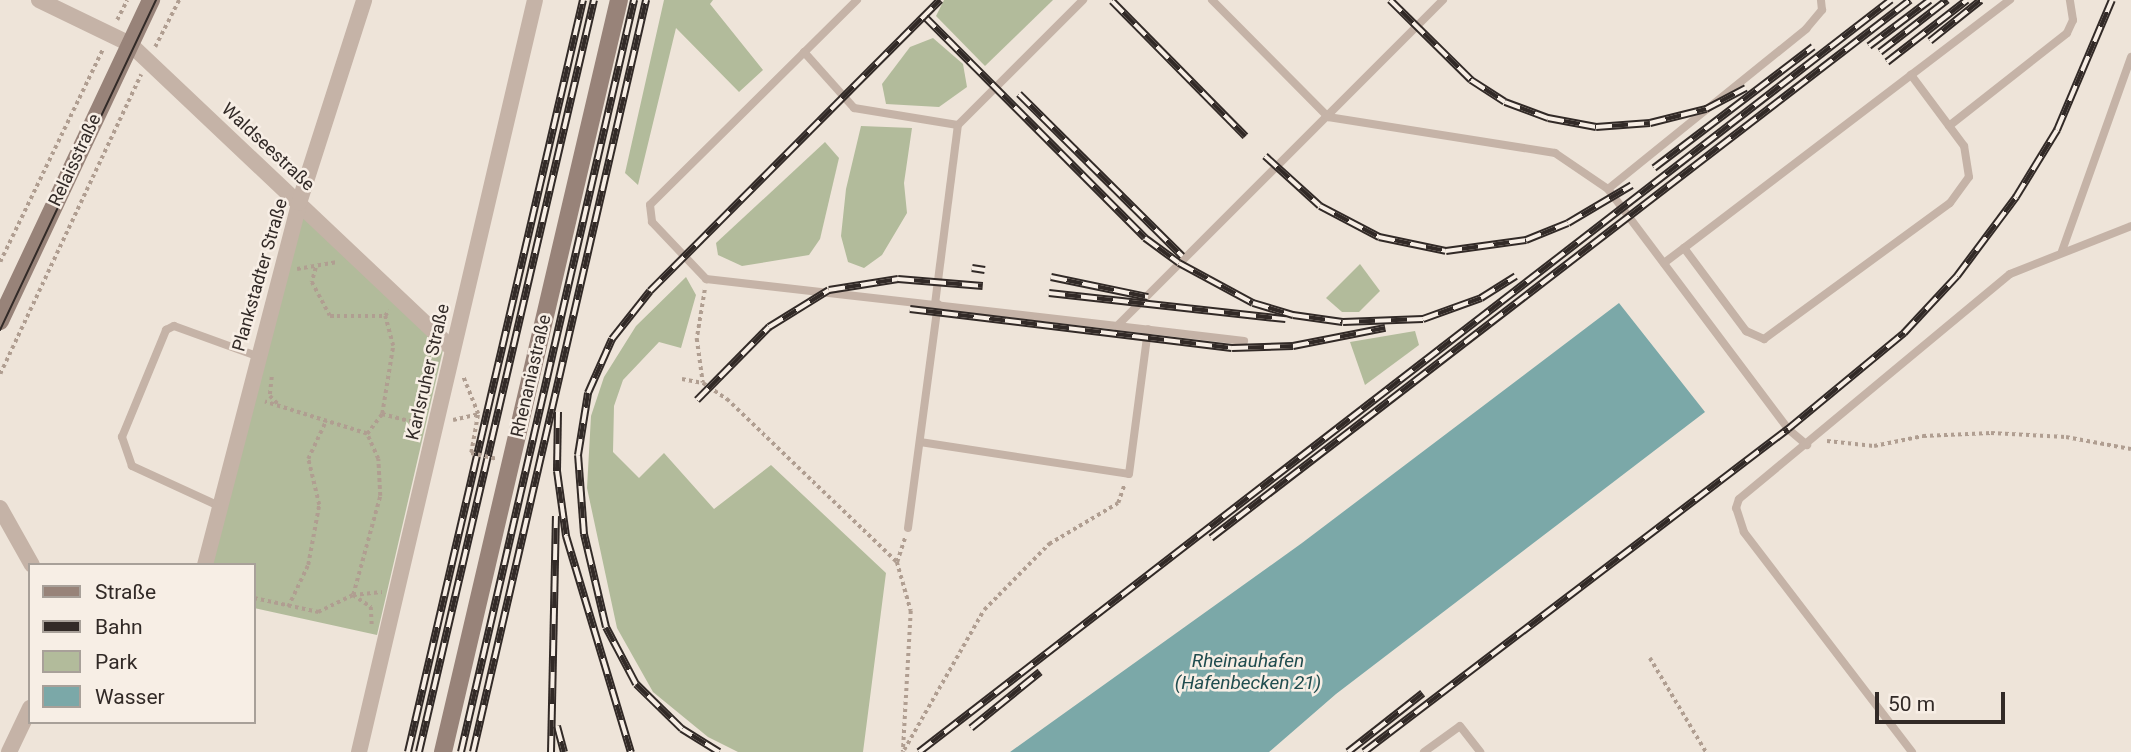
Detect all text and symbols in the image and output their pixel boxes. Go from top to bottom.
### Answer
street label: Waldseestraße [217,98,319,196]
street label: Relaisstraße [44,110,106,210]
street label: Plankstadter Straße [228,196,292,354]
street label: Karlsruher Straße [402,302,454,442]
street label: Rhenaniastraße [506,312,556,440]
legend [28,563,256,724]
text: Straße [95,580,156,604]
text: Bahn [95,615,143,639]
text: Park [95,650,137,674]
water label: Rheinauhafen (Hafenbecken 21) [1175,650,1321,694]
scale bar [1879,678,2008,722]
text: Wasser [95,685,165,709]
text: 50 m [1888,692,1935,716]

